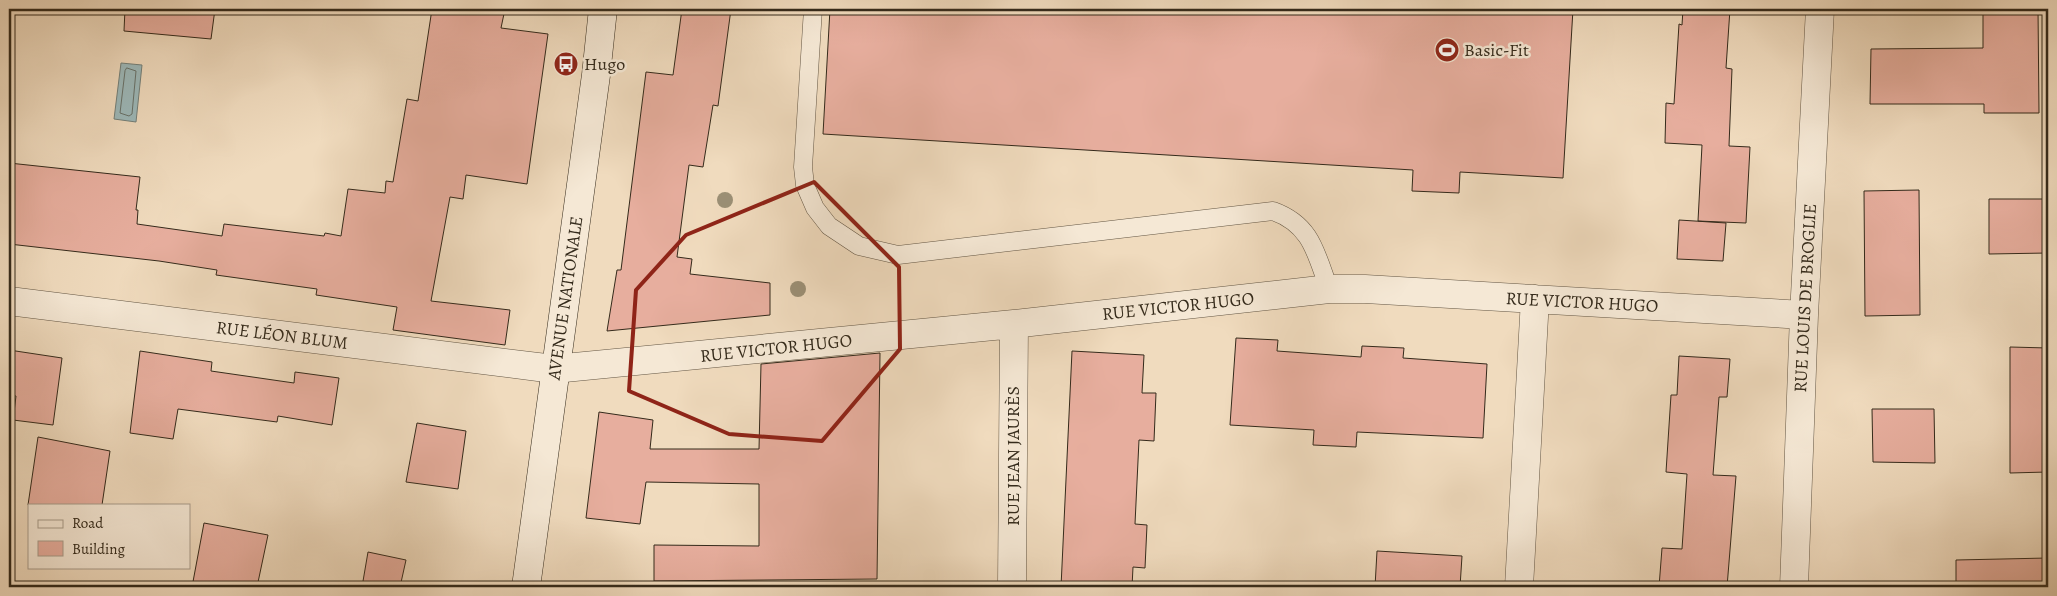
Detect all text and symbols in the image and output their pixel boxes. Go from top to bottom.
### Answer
sports icon: Basic-Fit [1434,37,1460,63]
place label: Basic-Fit [1464,38,1529,62]
bus stop icon: Hugo [553,51,579,77]
place label: Hugo [584,52,625,76]
street label: RUE LOUIS DE BROGLIE [1788,203,1822,393]
street label: AVENUE NATIONALE [541,215,588,382]
street label: RUE VICTOR HUGO [1101,286,1255,326]
street label: RUE VICTOR HUGO [1505,286,1659,318]
street label: RUE LÉON BLUM [215,315,349,355]
street label: RUE VICTOR HUGO [699,328,853,368]
street label: RUE JEAN JAURÈS [1001,386,1025,526]
legend [28,504,190,568]
text: Road [72,513,104,533]
text: Building [72,539,125,559]

